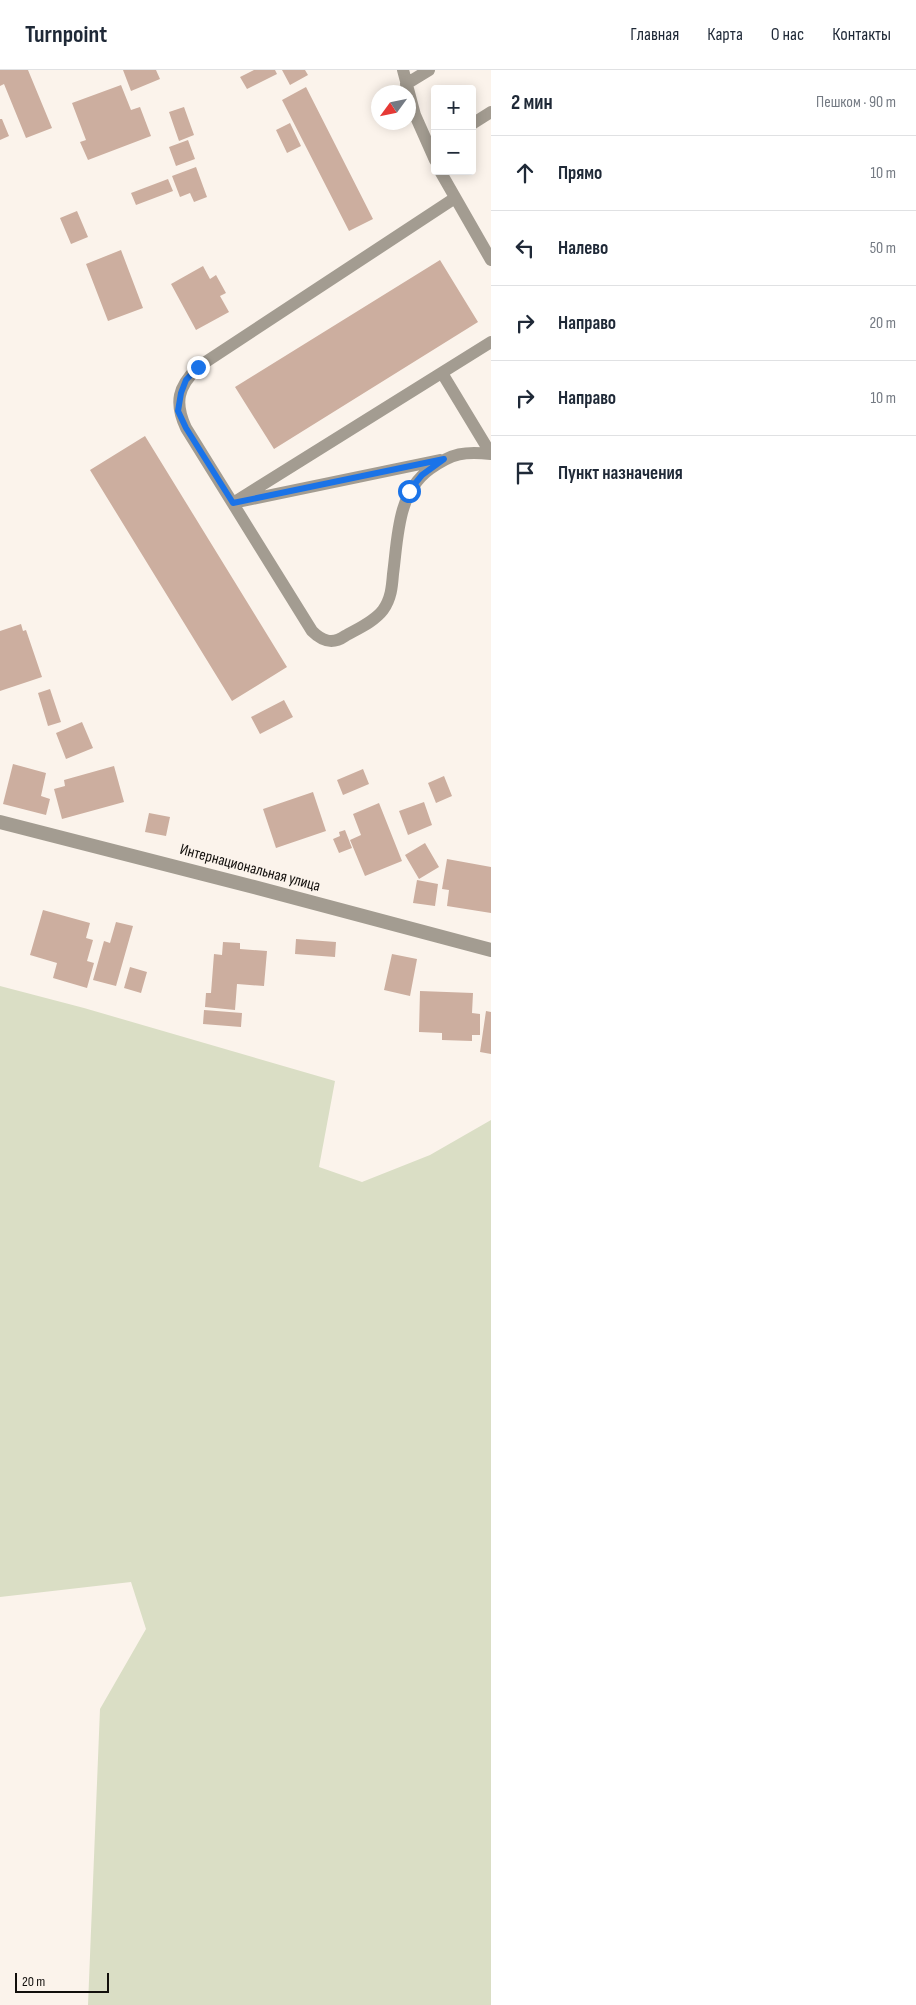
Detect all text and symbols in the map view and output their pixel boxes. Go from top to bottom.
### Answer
text: Turnpoint [25,20,107,49]
text: Главная [630,24,679,45]
text: Карта [707,24,743,45]
text: О нас [771,24,804,45]
text: Контакты [832,24,891,45]
north arrow [371,85,416,130]
map controls [431,85,476,175]
button: + [431,85,476,130]
text: 2 мин [511,90,553,115]
text: Пешком · 90 m [816,93,896,112]
button: − [431,130,476,175]
icon: ahead [511,159,539,187]
text: Прямо [558,162,602,185]
text: 10 m [870,164,896,183]
icon: left [511,234,539,262]
text: Налево [558,237,608,260]
text: 50 m [870,239,896,258]
icon: right [511,309,539,337]
text: Направо [558,312,616,335]
text: 20 m [869,314,896,333]
route end [187,356,210,379]
icon: right [511,384,539,412]
text: Направо [558,387,616,410]
text: 10 m [870,389,896,408]
icon: arrive [511,459,539,487]
text: Пункт назначения [558,462,683,485]
route start [398,480,421,503]
street label: Интернациональная улица [178,840,322,896]
scale bar [15,1970,109,1993]
text: 20 m [22,1973,45,1990]

